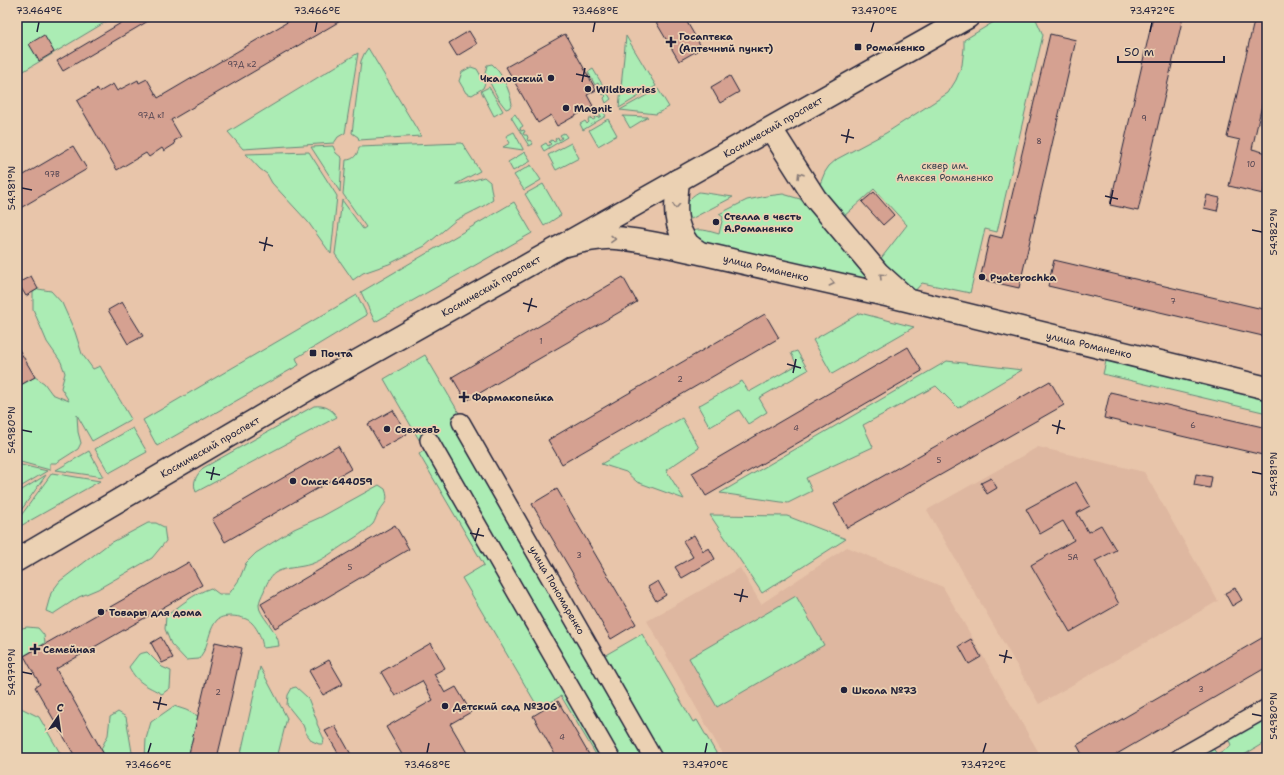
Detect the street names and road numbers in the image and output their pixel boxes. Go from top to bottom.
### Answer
street label: Космический проспект [721,93,826,161]
street label: Космический проспект [439,252,544,320]
street label: улица Романенко [722,252,810,284]
street label: улица Романенко [1045,329,1133,361]
street label: Космический проспект [158,413,263,481]
street label: улица Пономаренко [526,543,588,637]

